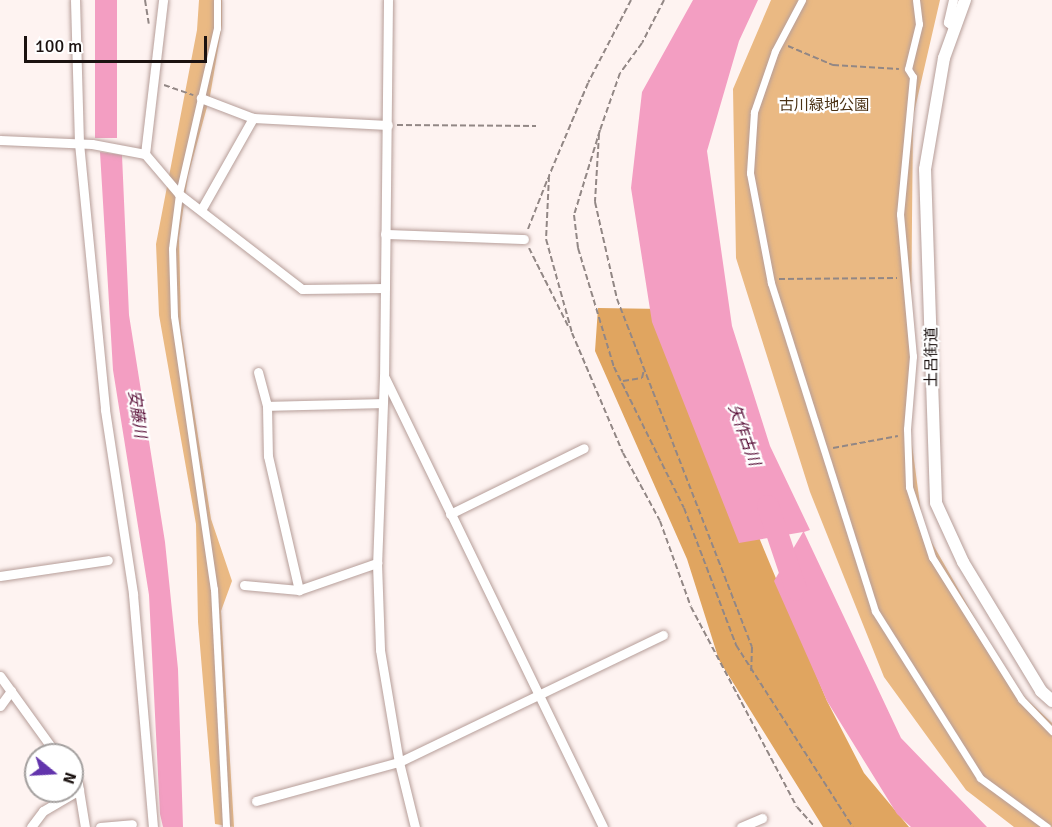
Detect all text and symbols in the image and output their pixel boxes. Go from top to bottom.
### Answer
scale bar [27,24,210,62]
text: 100 m [35,35,82,57]
park label: 古川緑地公園 [779,97,869,115]
street label: 土呂街道 [923,327,941,387]
water label: 安藤川 [124,389,150,439]
water label: 矢作古川 [724,402,764,468]
north arrow [24,743,84,803]
text: N [58,770,80,786]

